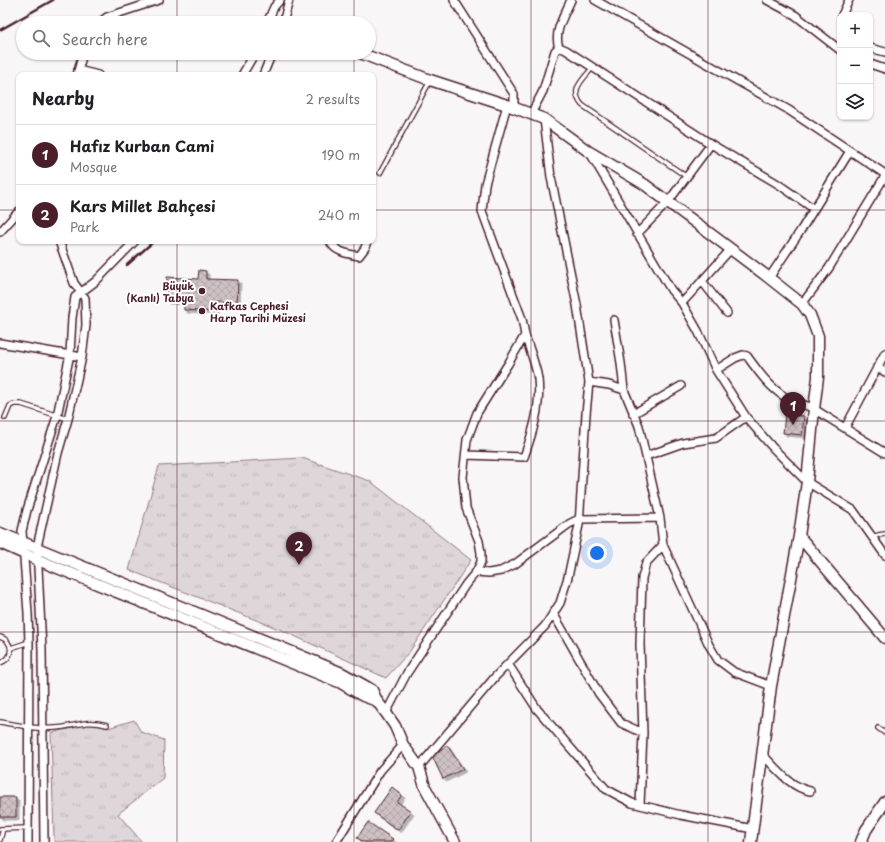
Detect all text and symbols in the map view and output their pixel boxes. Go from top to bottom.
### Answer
map controls [837,12,873,120]
button: + [837,12,873,48]
search box [16,16,376,60]
icon: search [30,27,52,49]
text: Search here [62,27,148,50]
button: − [837,48,873,84]
button: layers [837,84,873,120]
text: Nearby [32,85,94,111]
text: 2 results [306,89,360,108]
text: Hafız Kurban Cami [70,134,214,157]
text: 1 [42,145,48,164]
text: 190 m [321,145,360,164]
text: Mosque [70,157,117,176]
text: Kars Millet Bahçesi [70,194,216,217]
text: 2 [40,205,50,224]
text: 240 m [318,205,360,224]
text: Park [70,217,99,236]
place label: Büyük (Kanlı) Tabya [126,278,194,305]
marker: Büyük (Kanlı) Tabya [197,286,207,296]
place label: Kafkas Cephesi Harp Tarihi Müzesi [210,298,306,325]
marker: Kafkas Cephesi Harp Tarihi Müzesi [197,306,207,316]
pin: 1 [780,392,806,425]
pin: 2 [286,532,312,565]
your location [587,543,607,563]

